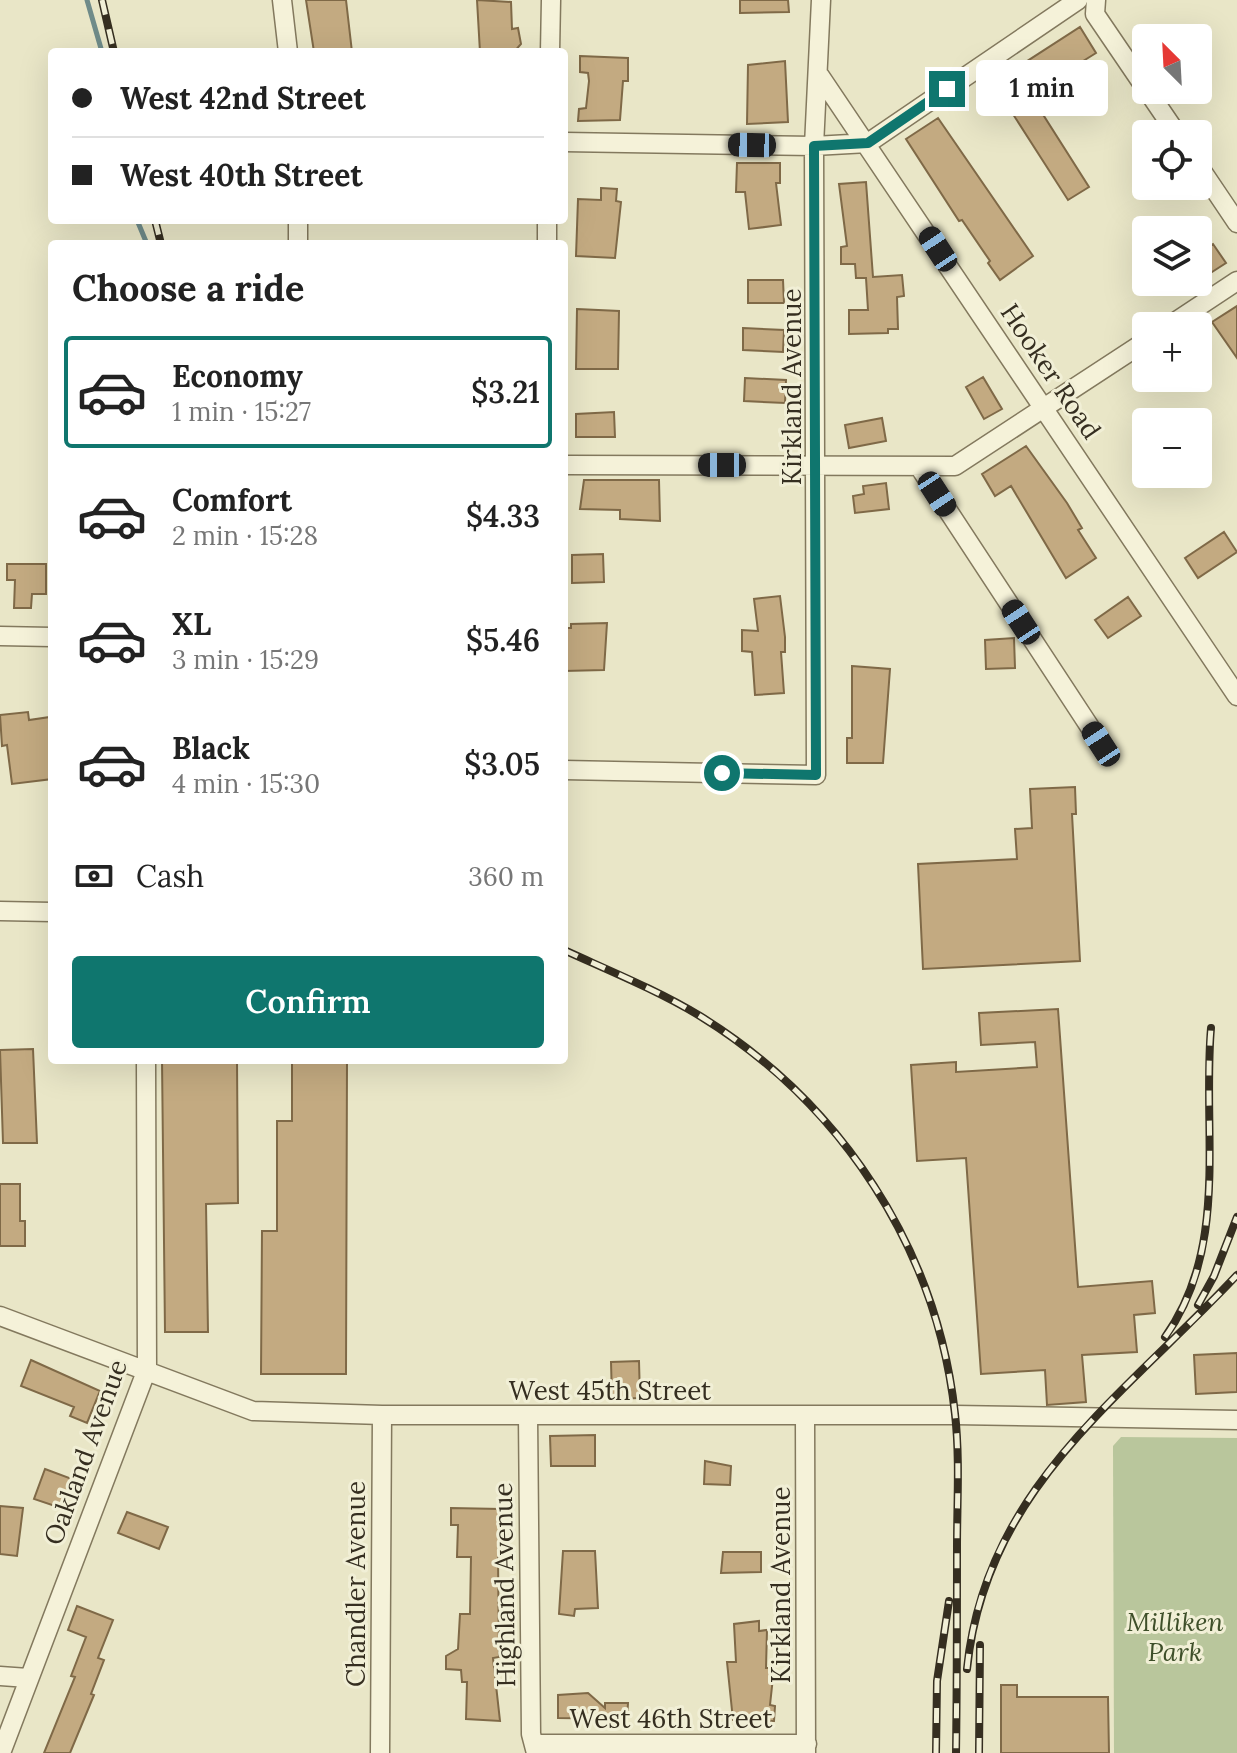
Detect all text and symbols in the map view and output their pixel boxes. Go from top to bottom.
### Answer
north arrow [1132,24,1212,104]
map controls [1132,24,1212,488]
callout: 1 min [975,61,1107,117]
route end [929,71,965,107]
text: 1 min [1009,71,1075,104]
text: West 42nd Street [120,79,366,117]
button: locate [1132,120,1212,200]
car [728,133,776,157]
text: West 40th Street [120,156,363,194]
button: layers [1132,216,1212,296]
car [915,222,961,276]
text: Choose a ride [72,265,304,311]
street label: Kirkland Avenue [775,288,808,486]
street label: Hooker Road [994,297,1108,445]
button: + [1132,312,1212,392]
icon: car [76,356,148,428]
text: Economy [172,357,303,395]
text: $3.21 [471,373,540,411]
text: 1 min · 15:27 [172,395,311,428]
button: − [1132,408,1212,488]
car [698,453,746,477]
car [914,467,960,521]
icon: car [76,480,148,552]
text: Comfort [172,481,292,519]
text: $4.33 [466,497,540,535]
text: 2 min · 15:28 [172,519,318,552]
car [998,595,1044,649]
icon: car [76,604,148,676]
text: XL [172,605,211,643]
text: $5.46 [466,621,540,659]
text: 3 min · 15:29 [172,643,319,676]
car [1078,717,1124,771]
icon: car [76,728,148,800]
text: Black [172,729,250,767]
text: $3.05 [464,745,540,783]
route start [704,755,740,791]
text: 4 min · 15:30 [172,767,320,800]
icon: cash [72,854,116,898]
text: Cash [136,857,204,895]
text: 360 m [468,860,544,893]
button: Confirm [72,956,544,1048]
street label: Oakland Avenue [36,1355,134,1549]
street label: West 45th Street [509,1374,711,1407]
street label: Chandler Avenue [339,1481,372,1687]
street label: Highland Avenue [486,1482,522,1688]
street label: Kirkland Avenue [764,1486,797,1684]
park label: Milliken Park [1126,1605,1224,1668]
street label: West 46th Street [569,1702,773,1735]

